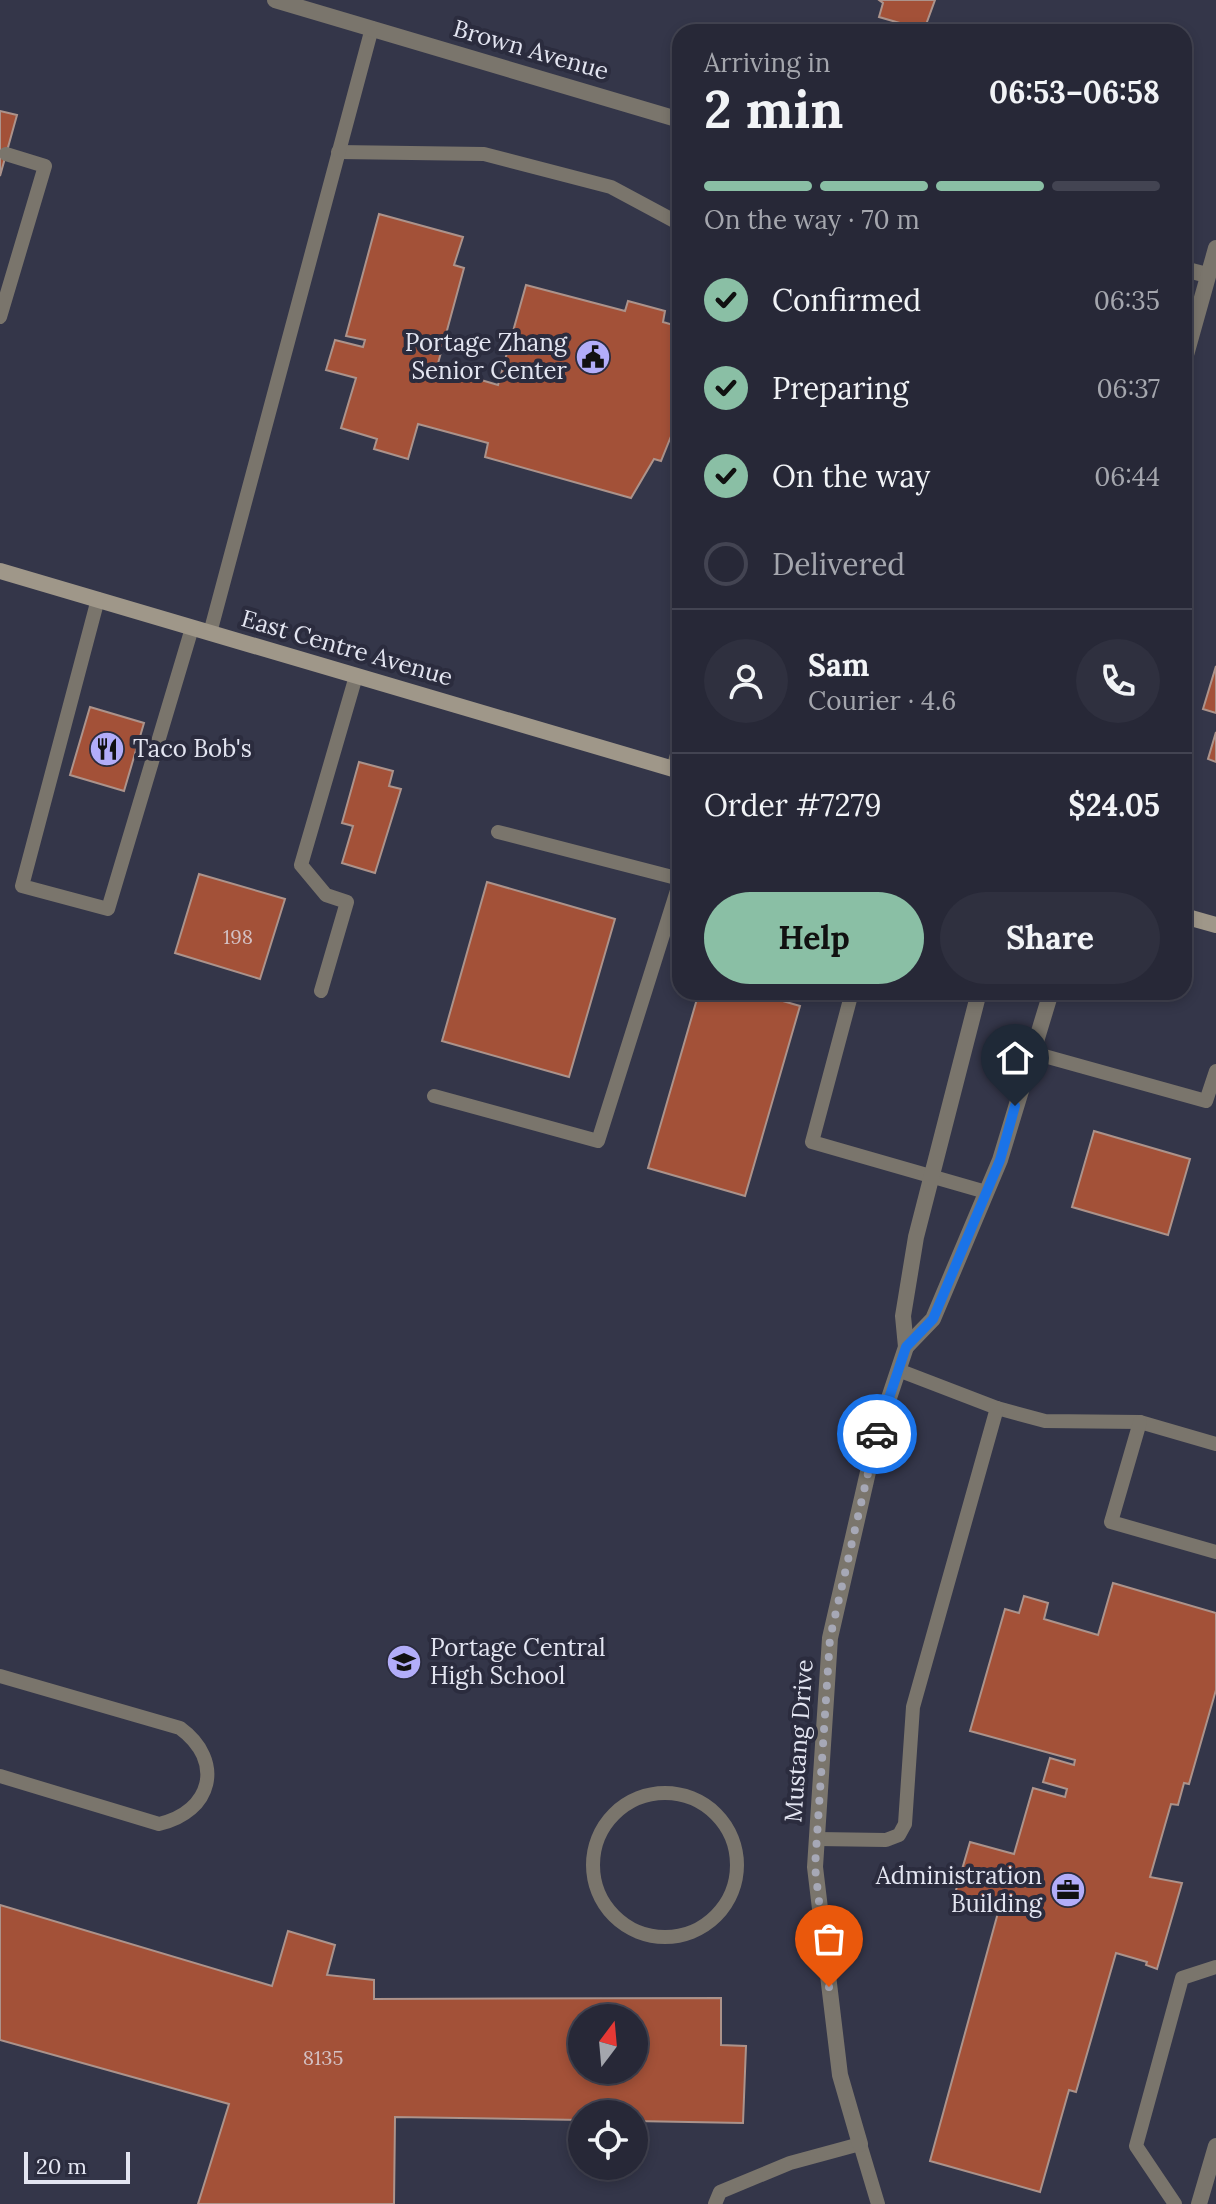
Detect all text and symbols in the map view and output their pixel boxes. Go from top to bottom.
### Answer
street label: Brown Avenue [450,13,612,87]
text: Arriving in [704,46,831,79]
text: 06:53–06:58 [989,73,1160,111]
text: 2 min [704,76,843,142]
text: On the way · 70 m [704,203,920,236]
icon: check [704,278,748,322]
text: Confirmed [772,281,921,319]
text: 06:35 [1094,284,1160,317]
place label: Portage Zhang Senior Center [405,327,568,386]
public building icon: Portage Zhang Senior Center [574,338,612,376]
icon: check [704,366,748,410]
text: Preparing [772,369,909,407]
text: 06:37 [1096,372,1160,405]
icon: check [704,454,748,498]
text: On the way [772,457,930,495]
text: 06:44 [1094,460,1160,493]
text: Delivered [772,545,905,583]
street label: East Centre Avenue [238,603,456,693]
button: person [704,639,788,723]
button: phone [1076,639,1160,723]
text: Sam [808,646,869,684]
text: Courier · 4.6 [808,684,956,717]
restaurant icon: Taco Bob's [88,730,126,768]
place label: Taco Bob's [133,733,252,764]
text: Order #7279 [704,786,882,824]
text: $24.05 [1068,786,1160,824]
button: Help [704,892,924,984]
button: Share [940,892,1160,984]
house number: 198 [223,924,253,949]
pin [981,1024,1049,1106]
icon: home [993,1036,1037,1080]
courier [837,1394,917,1474]
icon: car [855,1412,899,1456]
place label: Portage Central High School [430,1632,606,1691]
school or university icon: Portage Central High School [385,1643,423,1681]
street label: Mustang Drive [777,1658,820,1824]
place label: Administration Building [875,1860,1043,1919]
office icon: Administration Building [1049,1871,1087,1909]
pin [795,1905,863,1987]
icon: bag [807,1917,851,1961]
north arrow [568,2004,648,2084]
map controls [568,2004,648,2180]
house number: 8135 [303,2045,343,2070]
button: locate [568,2100,648,2180]
scale bar [24,2148,130,2184]
text: 20 m [36,2152,87,2180]

